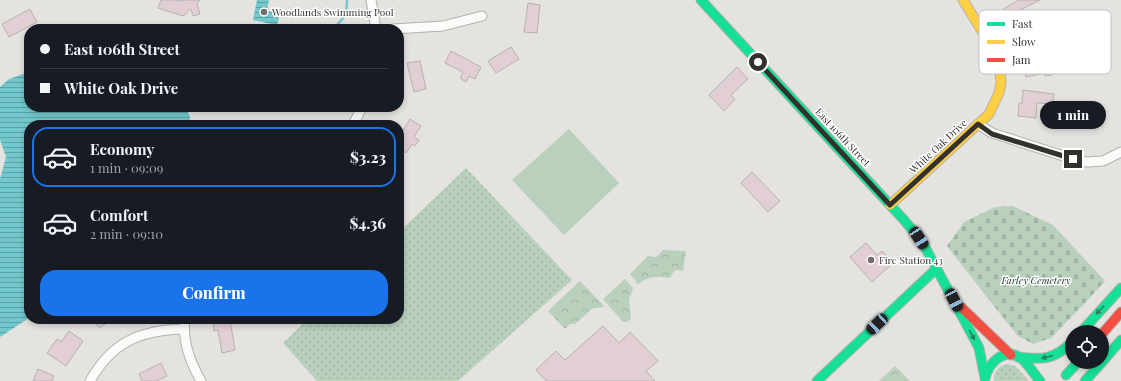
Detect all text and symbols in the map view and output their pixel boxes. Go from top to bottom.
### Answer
place label: Woodlands Swimming Pool [271,5,394,19]
marker: Woodlands Swimming Pool [259,7,269,17]
legend [979,10,1111,74]
text: Fast [1012,16,1032,31]
text: Slow [1012,34,1036,49]
text: East 106th Street [64,39,180,59]
text: Jam [1011,52,1031,67]
route start [749,53,767,71]
text: White Oak Drive [64,78,178,98]
callout: 1 min [1040,101,1106,129]
street label: East 106th Street [812,105,874,170]
text: 1 min [1057,106,1089,123]
street label: White Oak Drive [906,116,970,177]
icon: car [42,139,78,175]
text: Economy [90,139,154,159]
text: $3.23 [350,147,386,167]
route end [1064,150,1082,168]
text: 1 min · 09:09 [90,159,163,176]
icon: car [42,205,78,241]
text: Comfort [90,205,148,225]
text: $4.36 [349,213,386,233]
text: 2 min · 09:10 [90,225,163,242]
car [907,225,931,251]
place label: Fire Station 43 [879,253,943,267]
marker: Fire Station 43 [866,255,876,265]
button: Confirm [40,270,388,316]
park label: Farley Cemetery [1000,273,1071,287]
car [943,287,965,313]
one-way arrow [1096,305,1105,315]
car [864,311,890,337]
map controls [1065,325,1109,369]
button: locate [1065,325,1109,369]
one-way arrow [969,329,975,341]
one-way arrow [1041,355,1054,361]

